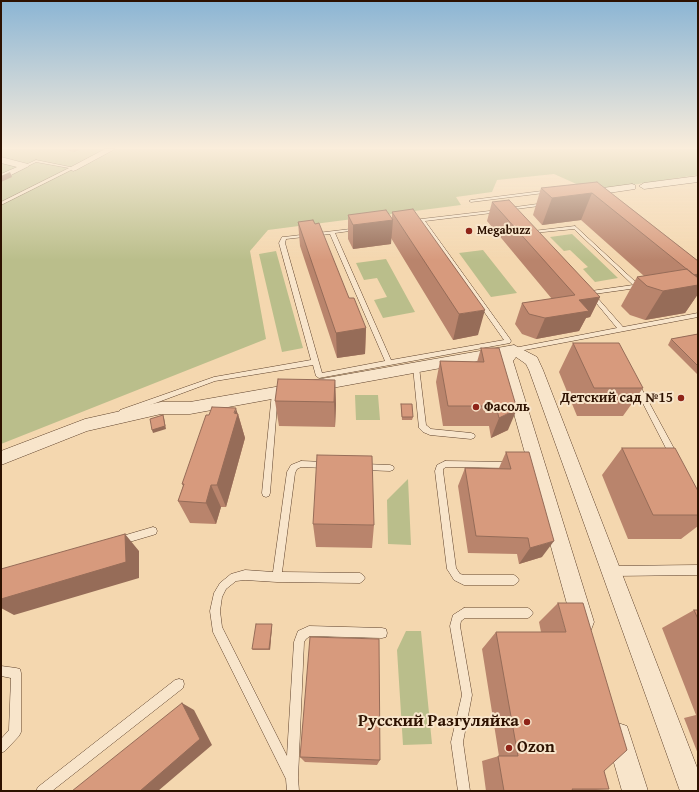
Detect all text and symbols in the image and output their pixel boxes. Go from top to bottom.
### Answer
place label: Megabuzz [477,224,531,238]
marker: Megabuzz [464,226,474,236]
place label: Детский сад №15 [560,390,673,406]
marker: Детский сад №15 [676,393,686,403]
place label: Фасоль [484,399,530,415]
marker: Фасоль [471,402,481,412]
place label: Русский Разгуляйка [358,712,519,732]
marker: Русский Разгуляйка [522,717,532,727]
place label: Ozon [517,738,555,758]
marker: Ozon [504,743,514,753]

